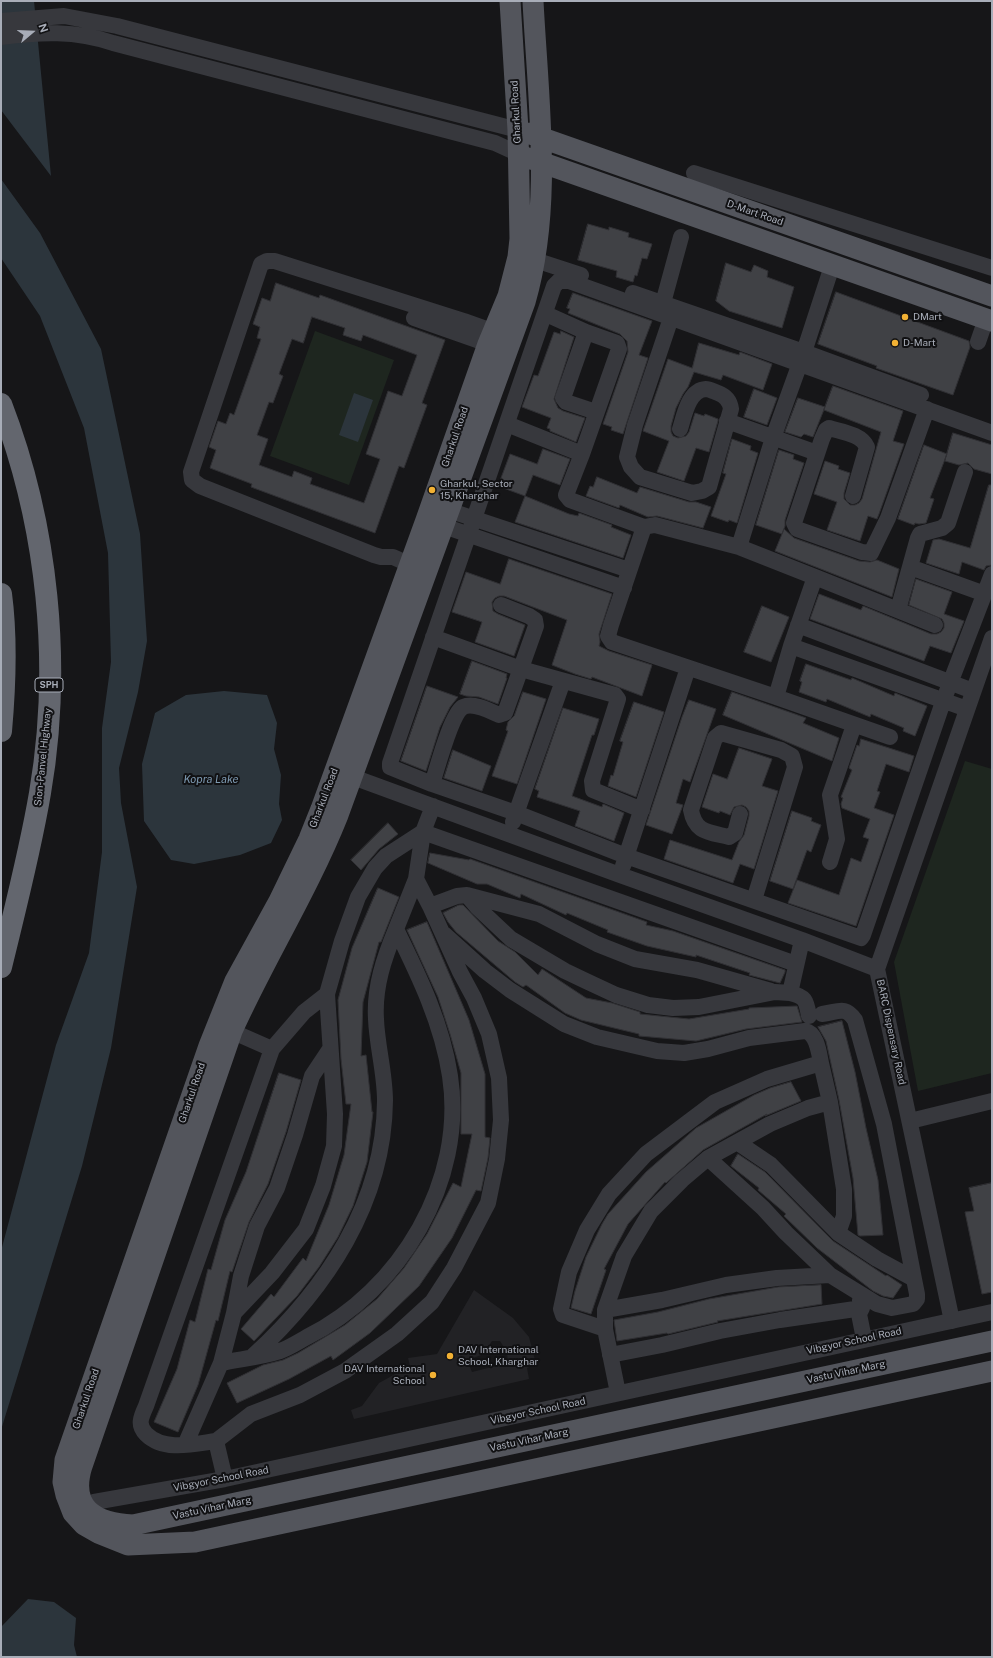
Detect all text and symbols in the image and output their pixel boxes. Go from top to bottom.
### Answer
north arrow [12,12,52,52]
text: N [36,22,50,34]
street label: Gharkul Road [508,80,524,144]
street label: D-Mart Road [725,198,785,228]
place label: DMart [913,311,942,323]
marker: DMart [900,312,910,322]
place label: D-Mart [903,337,936,349]
marker: D-Mart [890,338,900,348]
street label: Gharkul Road [439,405,471,469]
place label: Gharkul, Sector 15, Kharghar [440,478,513,502]
marker: Gharkul, Sector 15, Kharghar [427,485,437,495]
road number: SPH [35,678,63,692]
street label: Sion-Panvel Highway [32,708,54,806]
street label: Gharkul Road [307,766,341,830]
water label: Kopra Lake [183,773,239,787]
street label: BARC Dispensary Road [874,978,908,1086]
street label: Gharkul Road [176,1061,208,1125]
street label: Vibgyor School Road [805,1325,903,1357]
place label: DAV International School, Kharghar [458,1344,539,1368]
marker: DAV International School, Kharghar [445,1351,455,1361]
street label: Vastu Vihar Marg [806,1358,886,1386]
place label: DAV International School [344,1363,425,1386]
street label: Gharkul Road [70,1367,102,1431]
marker: DAV International School [428,1370,438,1380]
street label: Vibgyor School Road [489,1395,587,1427]
street label: Vastu Vihar Marg [489,1426,569,1454]
street label: Vibgyor School Road [172,1464,270,1494]
street label: Vastu Vihar Marg [172,1494,252,1522]

